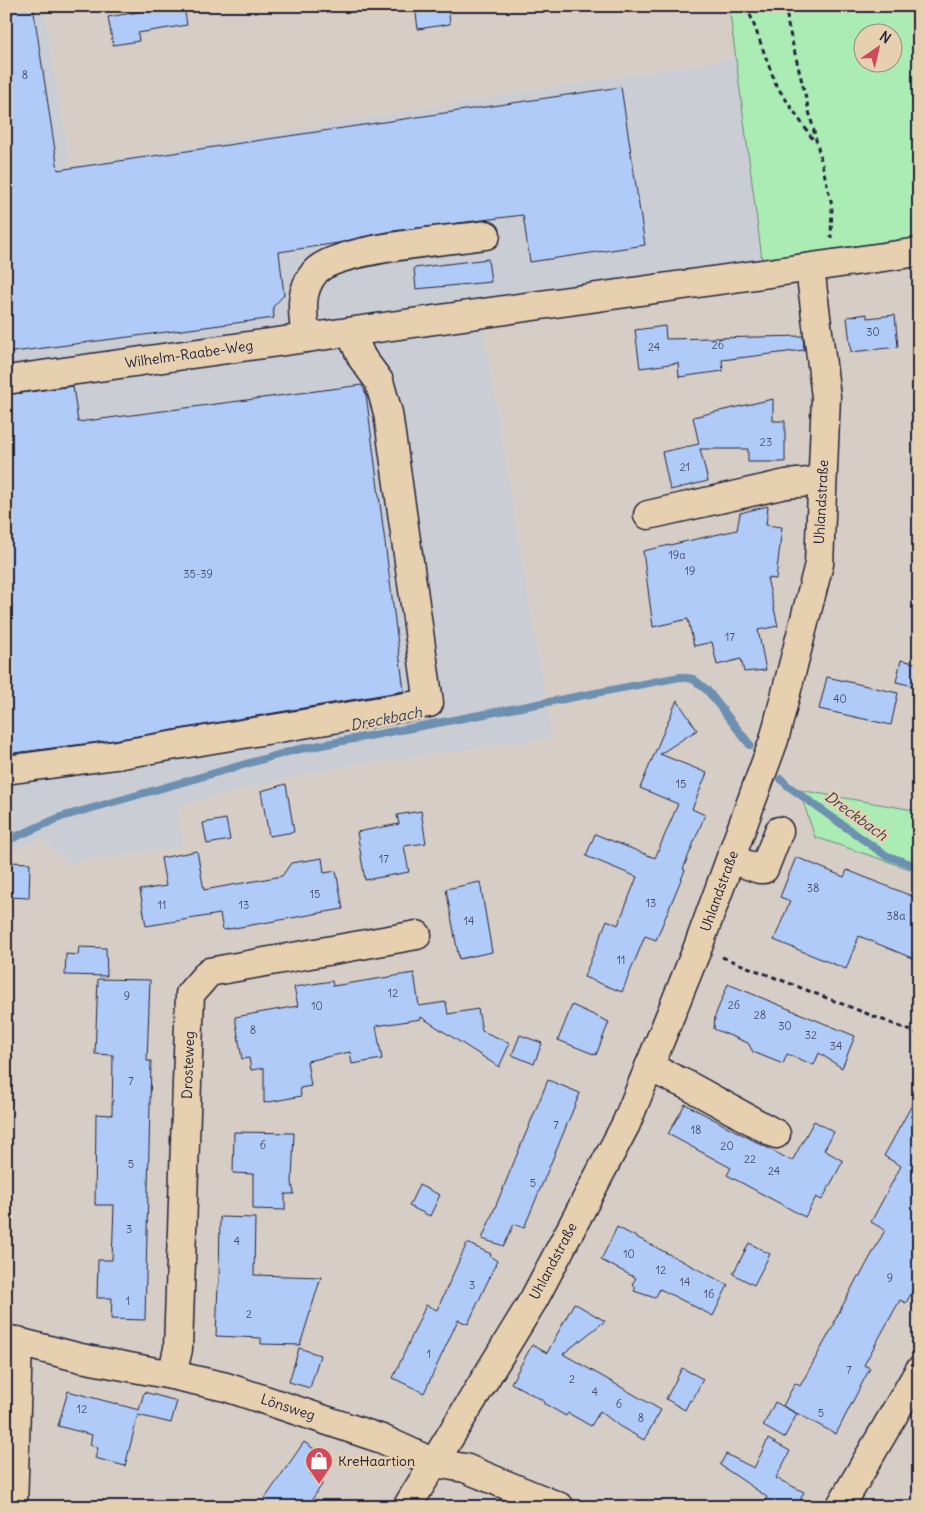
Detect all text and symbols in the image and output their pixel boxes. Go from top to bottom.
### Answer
north arrow [852,22,902,72]
text: N [876,27,894,47]
house number: 8 [22,68,28,82]
house number: 30 [866,325,880,339]
street label: Wilhelm-Raabe-Weg [124,336,254,372]
house number: 26 [712,338,724,352]
house number: 24 [648,340,660,354]
house number: 23 [760,435,772,449]
street label: Uhlandstraße [810,459,832,545]
house number: 21 [680,460,690,474]
house number: 19a [669,548,685,562]
house number: 19 [685,564,695,578]
house number: 35-39 [183,567,213,581]
house number: 17 [725,630,735,644]
house number: 40 [833,692,847,706]
water label: Dreckbach [348,702,424,735]
house number: 15 [676,777,686,791]
water label: Dreckbach [821,787,892,845]
street label: Uhlandstraße [696,848,742,934]
house number: 17 [379,852,389,866]
house number: 38 [807,881,819,895]
house number: 15 [310,887,320,901]
house number: 13 [646,896,656,910]
house number: 11 [158,898,166,912]
house number: 13 [239,898,249,912]
house number: 38a [887,909,905,923]
house number: 14 [464,914,474,928]
house number: 11 [617,953,625,967]
house number: 12 [388,986,398,1000]
house number: 9 [124,989,130,1003]
house number: 26 [728,998,740,1012]
house number: 10 [311,999,323,1013]
house number: 28 [754,1008,766,1022]
house number: 30 [778,1019,792,1033]
house number: 8 [250,1023,256,1037]
house number: 32 [805,1028,817,1042]
street label: Drosteweg [178,1031,198,1099]
house number: 34 [830,1039,842,1053]
house number: 7 [128,1074,134,1088]
house number: 7 [553,1118,559,1132]
house number: 18 [691,1123,701,1137]
house number: 6 [260,1138,266,1152]
house number: 20 [720,1139,734,1153]
house number: 22 [744,1152,756,1166]
house number: 5 [128,1157,134,1171]
house number: 24 [768,1164,780,1178]
house number: 5 [530,1176,536,1190]
street label: Uhlandstraße [525,1219,581,1303]
house number: 3 [126,1222,132,1236]
house number: 4 [234,1234,240,1248]
house number: 10 [623,1247,635,1261]
house number: 12 [656,1263,666,1277]
house number: 9 [887,1271,893,1285]
house number: 14 [680,1275,690,1289]
house number: 3 [469,1278,475,1292]
house number: 16 [704,1287,714,1301]
house number: 1 [126,1294,130,1308]
house number: 2 [246,1307,252,1321]
house number: 1 [427,1347,431,1361]
house number: 7 [846,1363,852,1377]
house number: 2 [569,1372,575,1386]
house number: 4 [592,1385,598,1399]
street label: Lönsweg [259,1390,317,1424]
house number: 6 [616,1397,622,1411]
house number: 12 [77,1402,87,1416]
house number: 5 [818,1406,824,1420]
house number: 8 [638,1411,644,1425]
shop icon: KreHaartion [304,1446,334,1485]
place label: KreHaartion [338,1452,415,1470]

